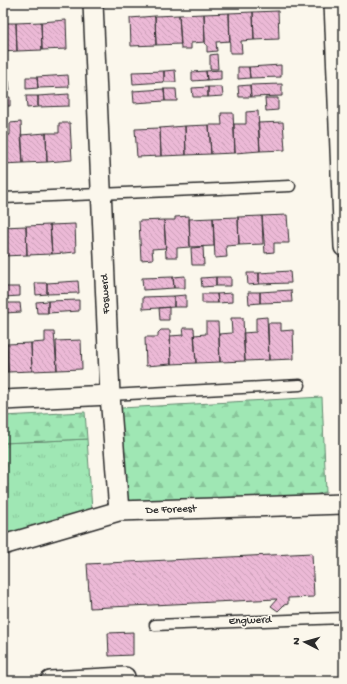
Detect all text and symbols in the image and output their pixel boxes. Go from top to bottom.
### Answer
street label: Foswerd [99,272,113,315]
street label: De Foreest [145,503,198,517]
street label: Engwerd [228,614,273,628]
north arrow [285,622,325,662]
text: N [291,637,303,645]

